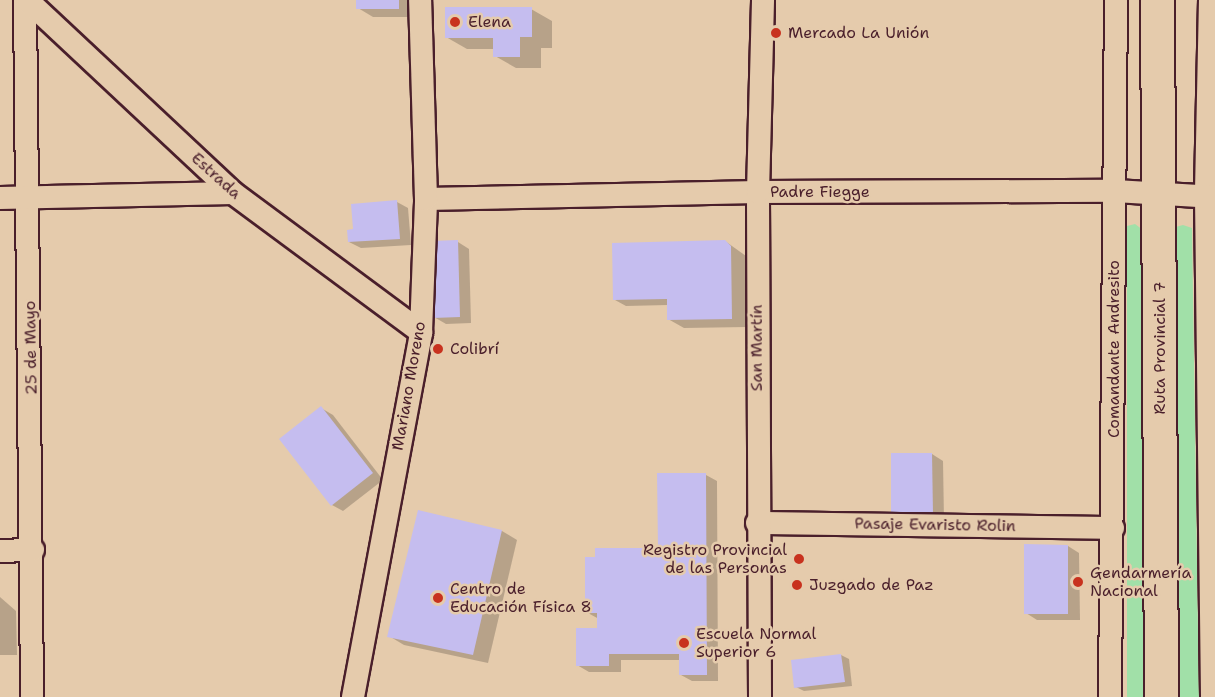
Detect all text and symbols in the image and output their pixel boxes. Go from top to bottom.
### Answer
place label: Elena [468,12,511,32]
marker: Elena [446,13,464,31]
place label: Mercado La Unión [788,23,929,43]
marker: Mercado La Unión [769,26,783,40]
street label: Estrada [187,149,245,203]
street label: Padre Fiegge [770,182,870,202]
street label: Comandante Andresito [1104,260,1124,438]
street label: Ruta Provincial 7 [1150,282,1170,414]
street label: 25 de Mayo [21,301,41,395]
street label: San Martín [747,305,767,391]
street label: Mariano Moreno [388,320,430,452]
place label: Colibrí [450,339,499,359]
marker: Colibrí [431,342,445,356]
street label: Pasaje Evaristo Rolin [854,514,1016,536]
place label: Registro Provincial de las Personas [643,540,787,578]
marker: Registro Provincial de las Personas [792,552,806,566]
place label: Gendarmería Nacional [1090,563,1191,601]
place label: Juzgado de Paz [809,575,934,595]
marker: Gendarmería Nacional [1071,575,1085,589]
marker: Juzgado de Paz [790,578,804,592]
place label: Centro de Educación Física 8 [450,579,592,617]
marker: Centro de Educación Física 8 [431,591,445,605]
place label: Escuela Normal Superior 6 [696,624,816,662]
marker: Escuela Normal Superior 6 [677,636,691,650]

